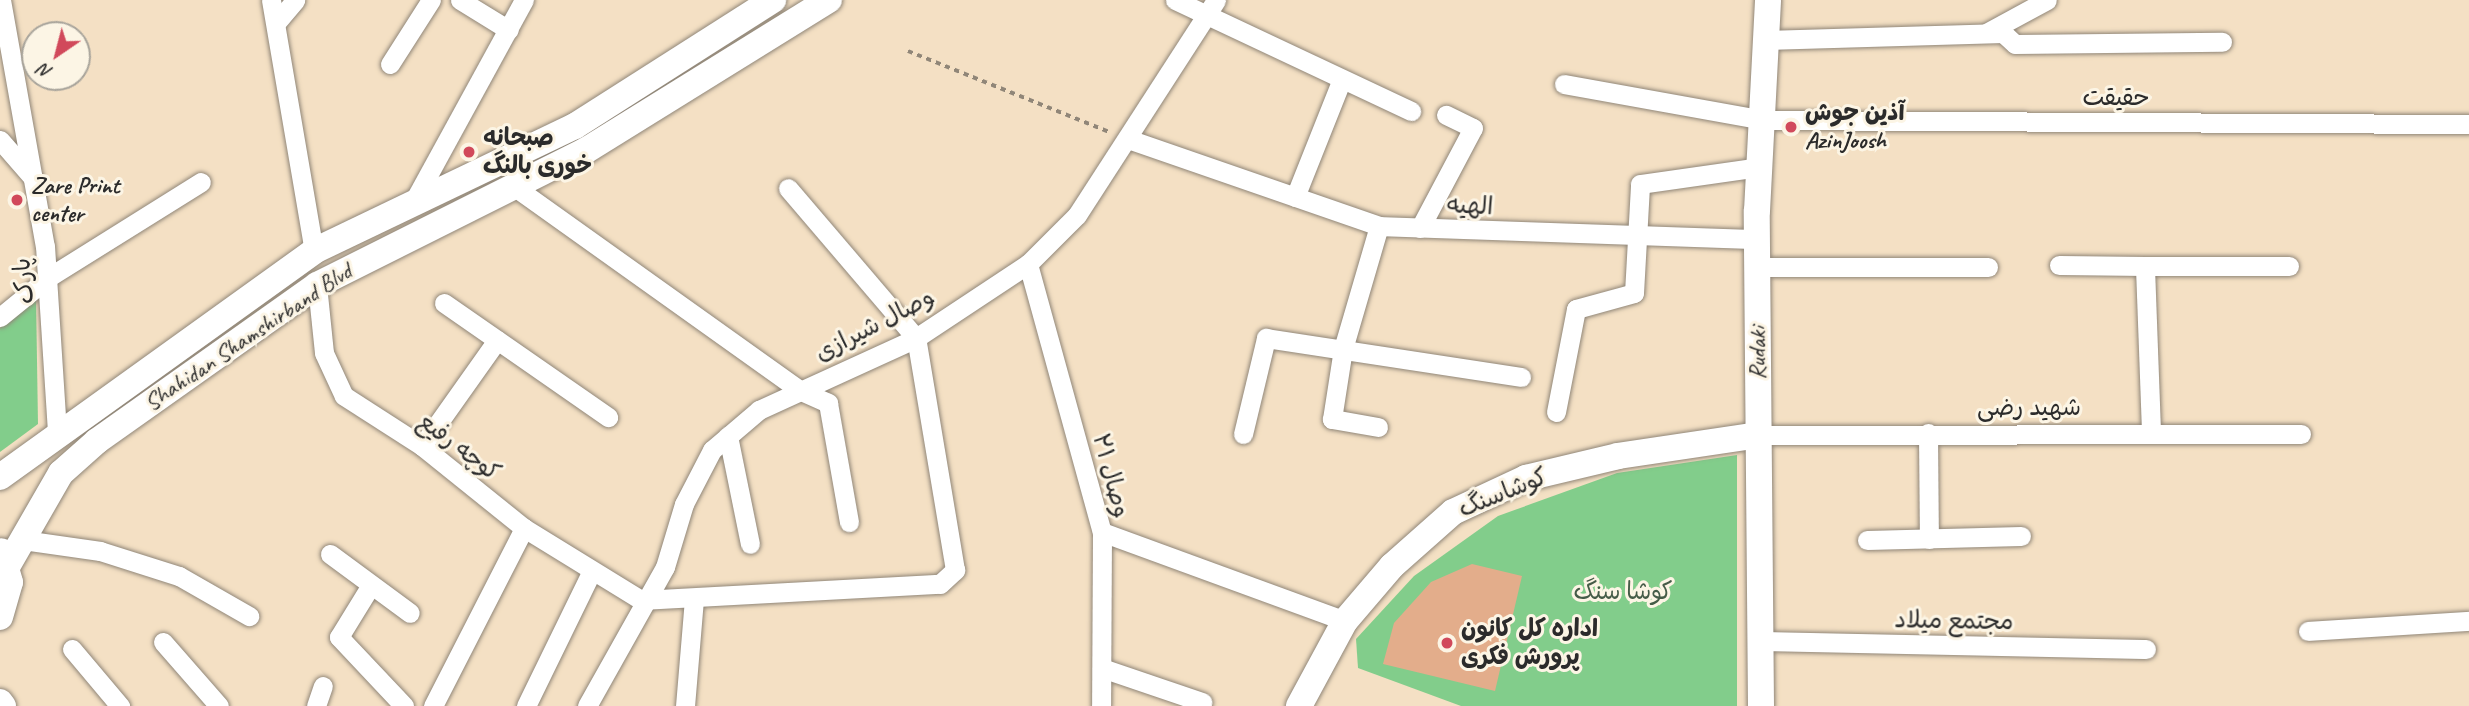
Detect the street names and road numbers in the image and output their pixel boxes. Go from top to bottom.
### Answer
street label: حقیقت [2082,84,2150,112]
street label: الهیه [1446,190,1494,222]
street label: Shahidan Shamshirband Blvd [138,256,358,418]
street label: پارک [8,257,40,305]
street label: وصال شیرازی [810,282,940,368]
street label: Rudaki [1744,326,1772,380]
street label: شهید رضی [1977,394,2081,422]
street label: کوچه رفیع [412,407,506,487]
street label: وصال ۲۱ [1086,430,1136,522]
street label: کوشاسنگ [1454,462,1552,524]
street label: مجتمع میلاد [1894,606,2014,636]

